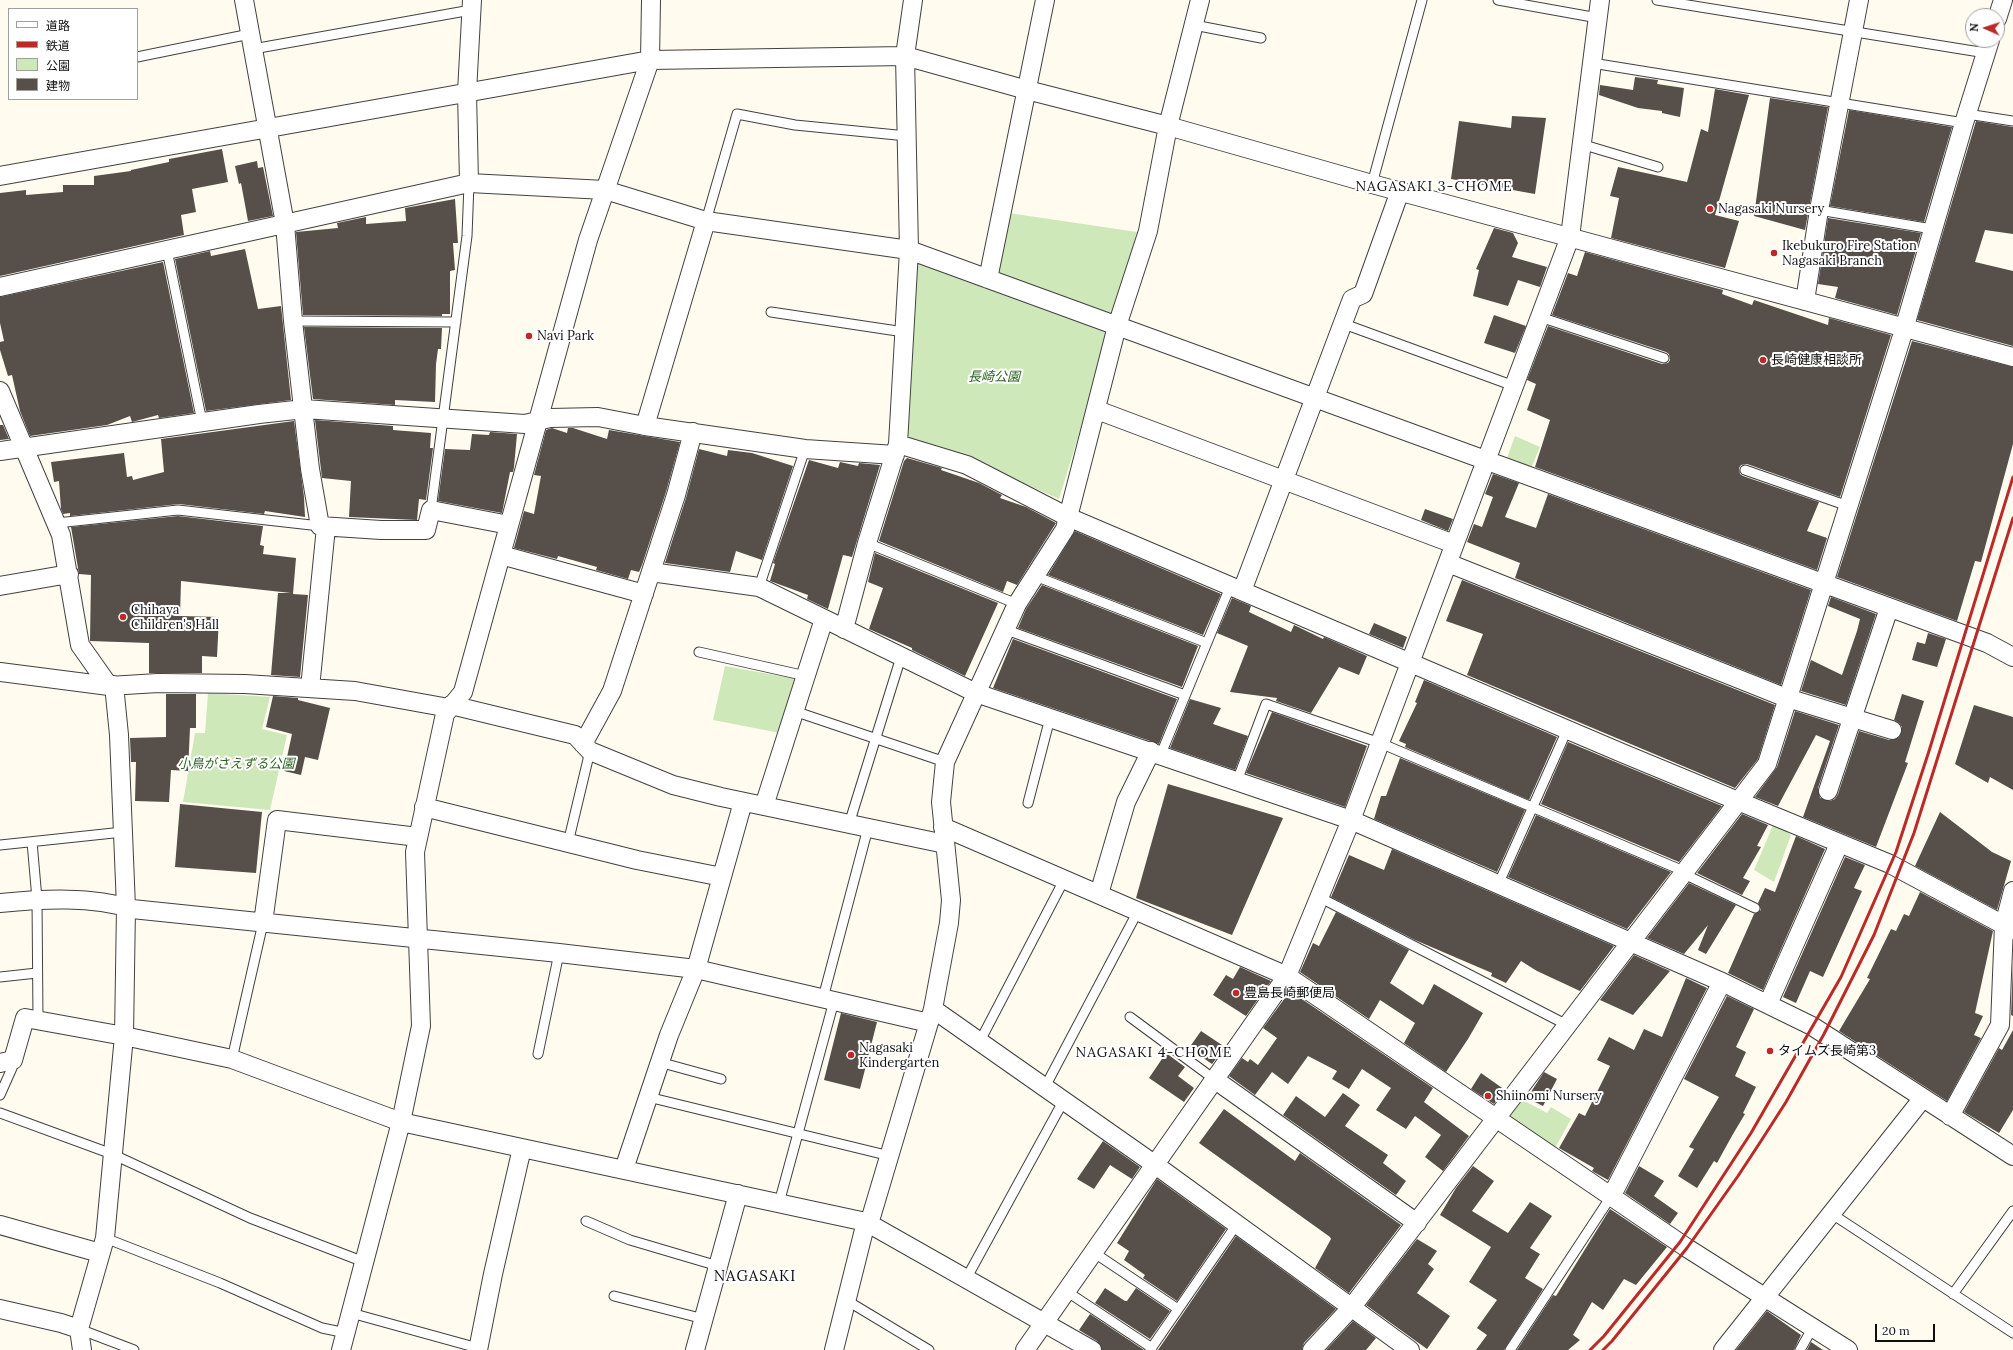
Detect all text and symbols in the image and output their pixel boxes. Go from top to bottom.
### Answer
legend [8,8,138,100]
north arrow [1965,8,2005,48]
text: 道路 [46,18,70,33]
text: N [1967,23,1981,32]
text: 鉄道 [46,38,70,53]
text: 公園 [46,58,70,73]
text: 建物 [46,78,70,93]
district label: NAGASAKI 3-CHOME [1355,179,1513,195]
place label: Nagasaki Nursery [1718,201,1824,217]
marker: Nagasaki Nursery [1705,204,1715,214]
place label: Ikebukuro Fire Station Nagasaki Branch [1782,238,1917,269]
marker: Ikebukuro Fire Station Nagasaki Branch [1769,248,1779,258]
place label: Navi Park [537,328,594,344]
marker: Navi Park [524,331,534,341]
place label: 長崎健康相談所 [1771,352,1862,368]
marker: 長崎健康相談所 [1758,355,1768,365]
park label: 長崎公園 [968,369,1020,385]
place label: Chihaya Children's Hall [131,602,219,633]
marker: Chihaya Children's Hall [118,612,128,622]
park label: 小鳥がさえずる公園 [178,756,294,772]
place label: 豊島長崎郵便局 [1244,985,1335,1001]
marker: 豊島長崎郵便局 [1231,988,1241,998]
place label: Nagasaki Kindergarten [859,1040,939,1071]
place label: タイムズ長崎第3 [1778,1043,1876,1059]
district label: NAGASAKI 4-CHOME [1075,1045,1233,1061]
marker: タイムズ長崎第3 [1765,1046,1775,1056]
marker: Nagasaki Kindergarten [846,1050,856,1060]
place label: Shiinomi Nursery [1496,1088,1602,1104]
marker: Shiinomi Nursery [1483,1091,1493,1101]
district label: NAGASAKI [714,1268,796,1286]
scale bar [1877,1316,1937,1342]
text: 20 m [1882,1323,1910,1338]

